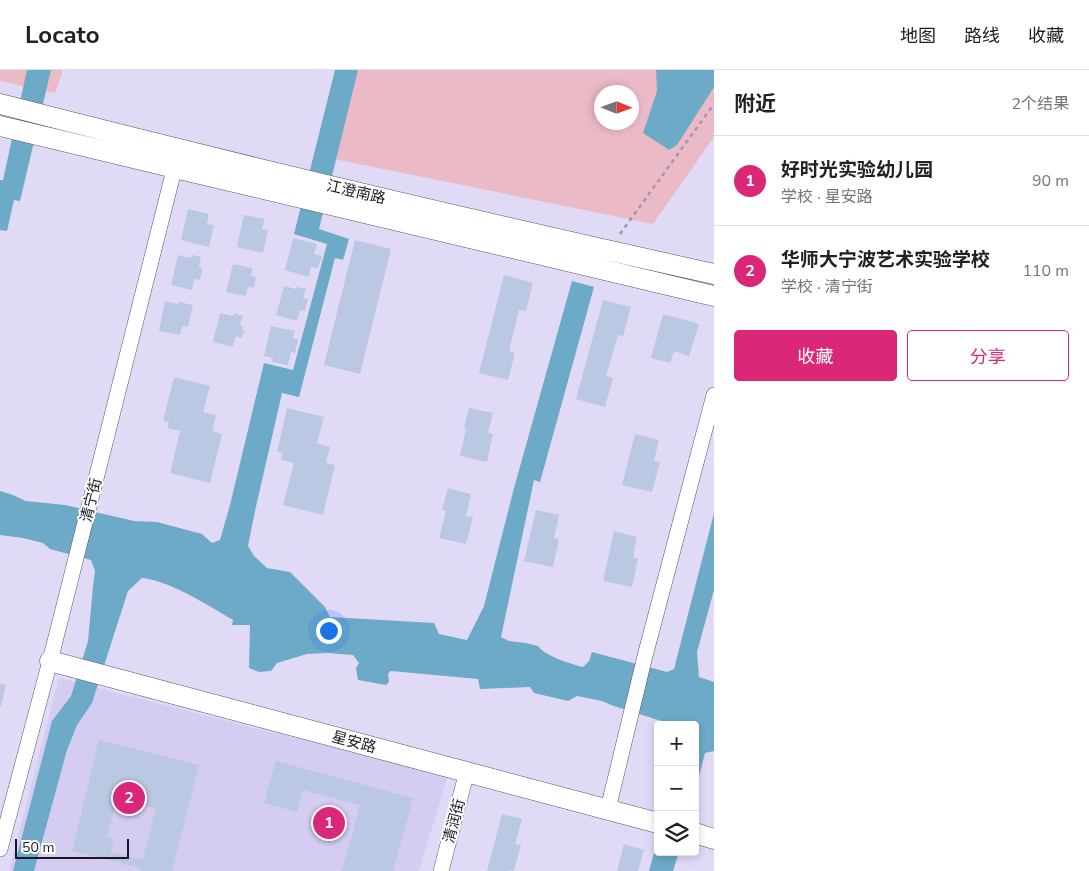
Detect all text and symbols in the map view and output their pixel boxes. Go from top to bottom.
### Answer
text: Locato [25,19,100,51]
text: 地图 [900,24,936,48]
text: 路线 [964,24,1000,48]
text: 收藏 [1028,24,1064,48]
north arrow [594,85,639,130]
text: 附近 [734,90,776,118]
text: 2个结果 [1011,93,1069,115]
text: 好时光实验幼儿园 [781,157,933,183]
text: 1 [745,170,755,192]
text: 90 m [1032,170,1069,192]
street label: 江澄南路 [325,176,387,208]
text: 学校 · 星安路 [781,186,873,208]
text: 华师大宁波艺术实验学校 [781,247,990,273]
text: 2 [745,260,755,282]
text: 110 m [1022,260,1069,282]
text: 学校 · 清宁街 [781,276,873,298]
button: 收藏 [734,330,897,381]
button: 分享 [907,330,1069,381]
street label: 清宁街 [76,476,106,524]
your location [316,618,342,644]
map controls [654,721,699,856]
button: + [654,721,699,766]
street label: 星安路 [330,727,378,757]
button: − [654,766,699,811]
pin: 2 [113,779,145,817]
street label: 清润街 [439,797,469,845]
pin: 1 [313,804,345,842]
button: layers [654,811,699,856]
scale bar [15,836,129,859]
text: 50 m [22,838,54,857]

